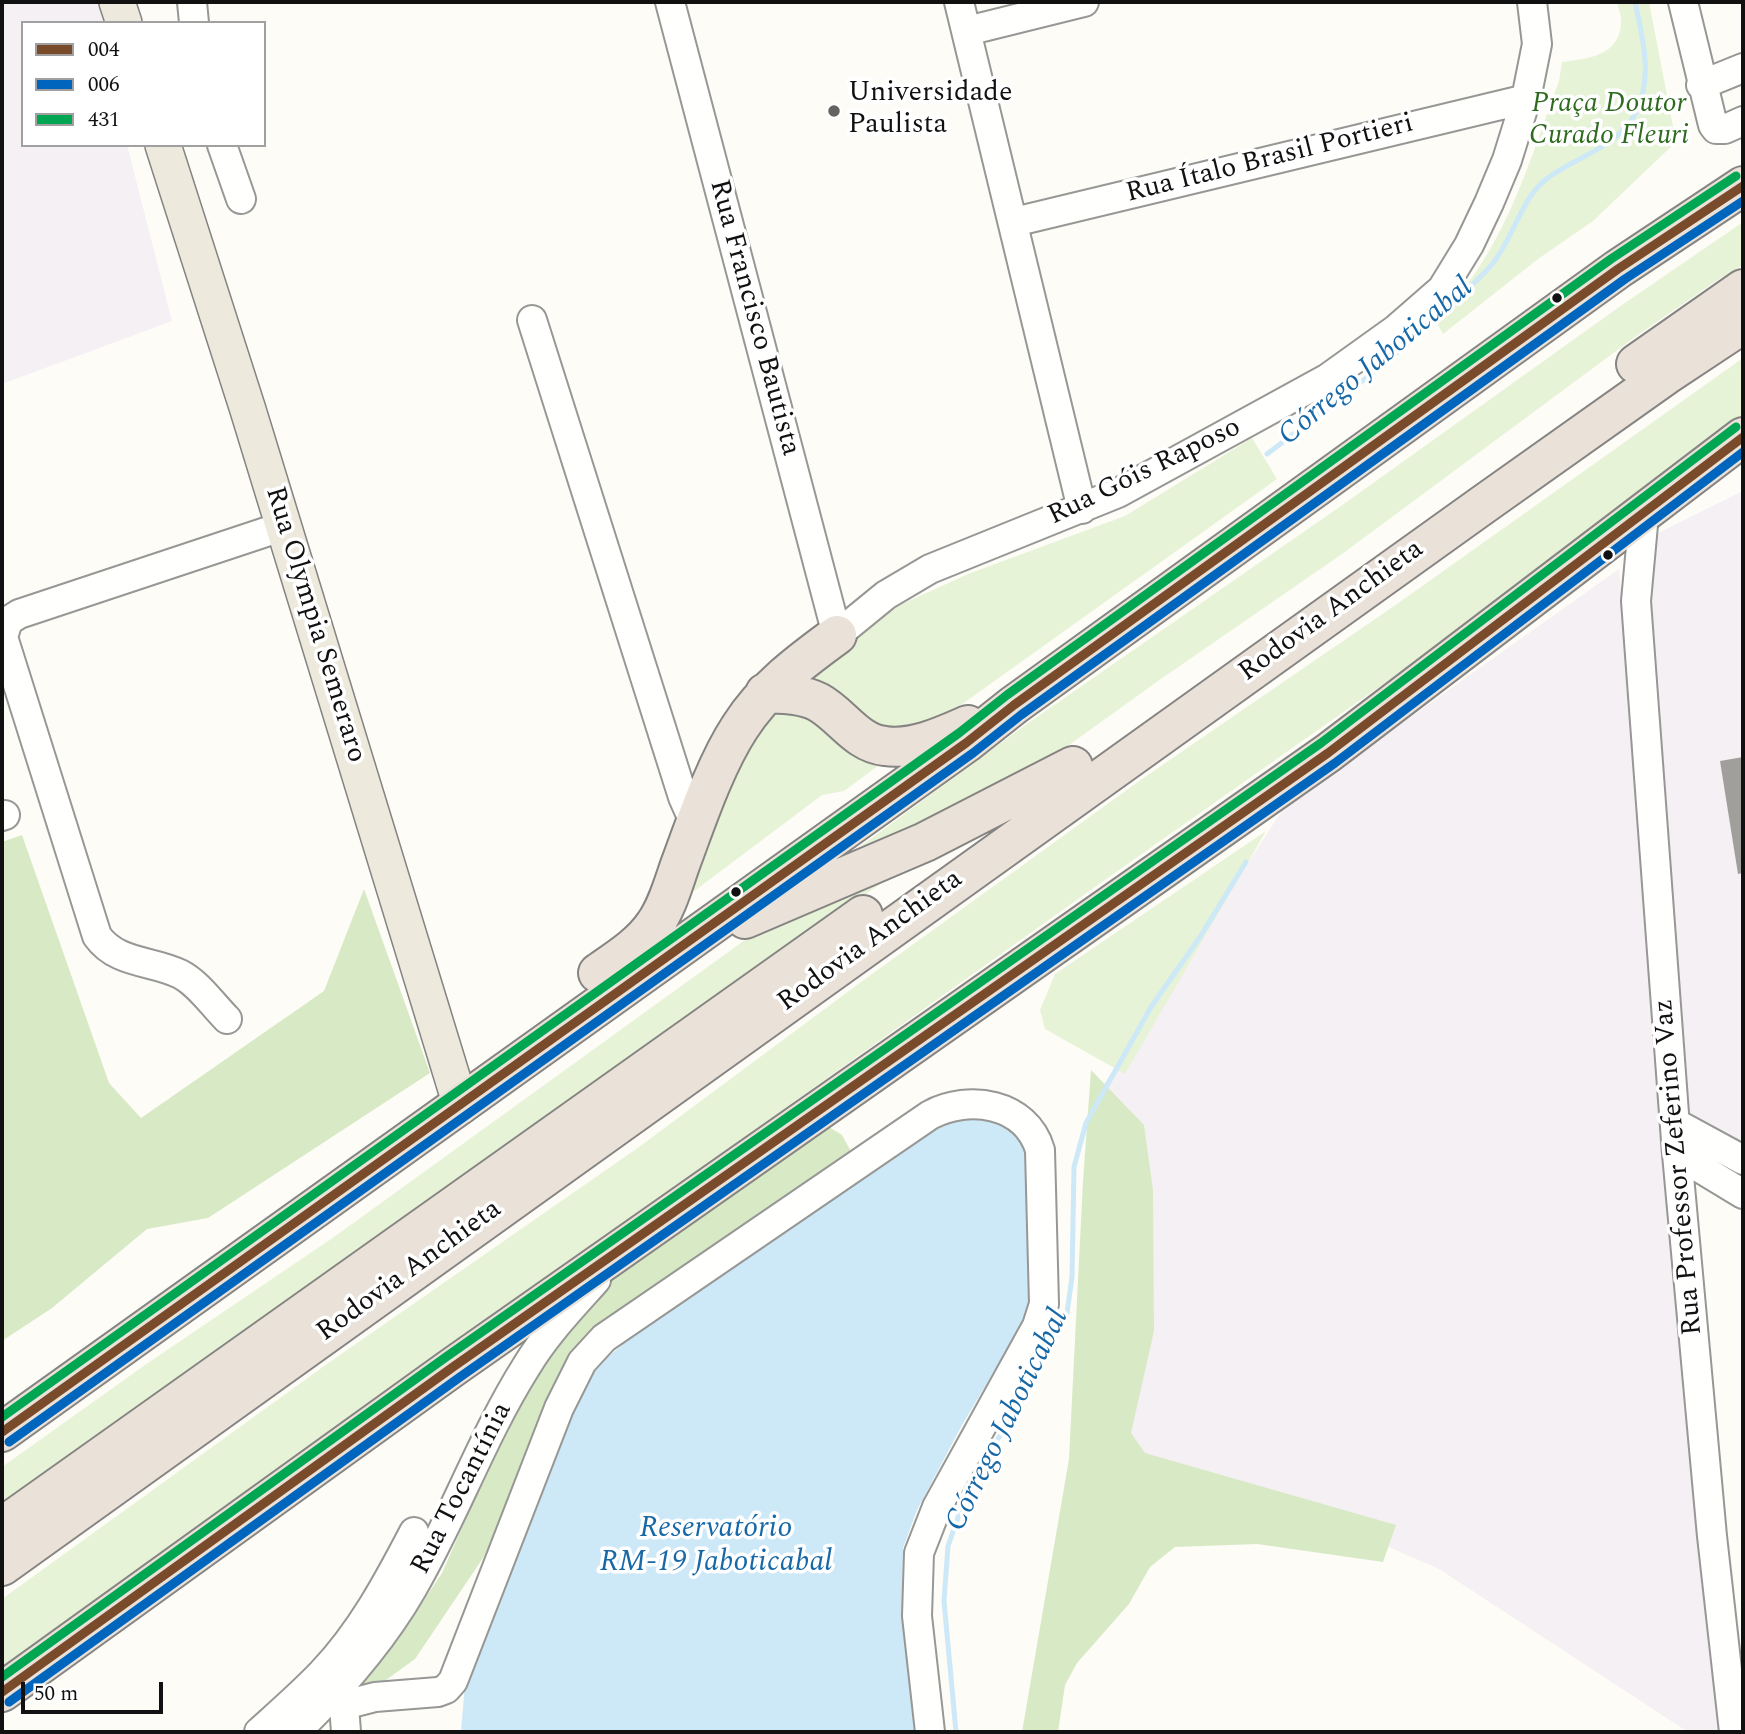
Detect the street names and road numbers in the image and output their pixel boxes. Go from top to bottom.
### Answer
street label: Rua Ítalo Brasil Portieri [1123,108,1417,212]
street label: Rua Francisco Bautista [700,176,806,460]
street label: Rua Góis Raposo [1043,412,1247,534]
street label: Rua Olympia Semeraro [256,483,372,767]
street label: Rodovia Anchieta [1233,534,1431,690]
street label: Rodovia Anchieta [772,864,970,1020]
street label: Rua Professor Zeferino Vaz [1649,997,1711,1337]
street label: Rodovia Anchieta [311,1194,509,1350]
street label: Rua Tocantínia [405,1397,521,1581]

